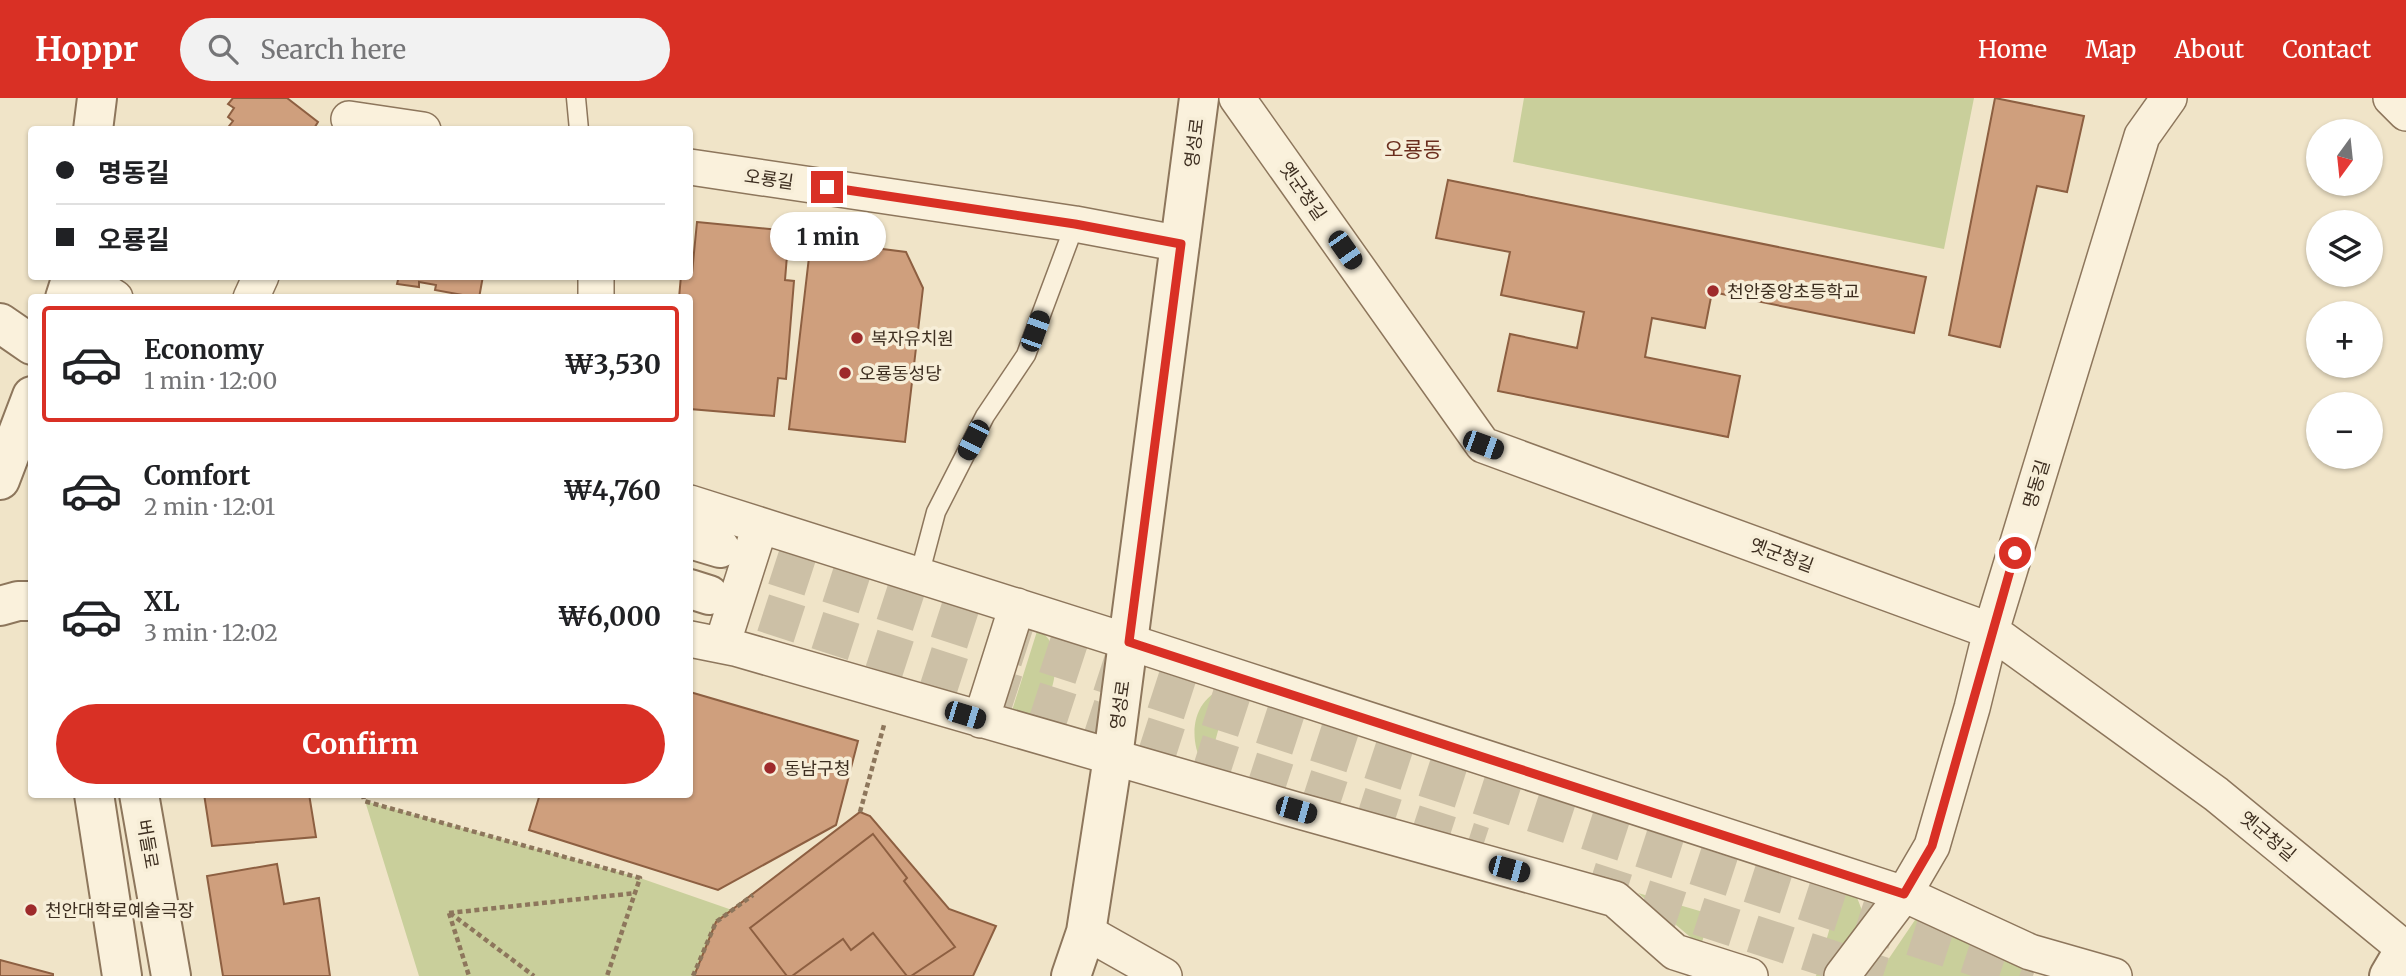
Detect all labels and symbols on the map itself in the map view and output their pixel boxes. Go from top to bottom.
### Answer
street label: 영성로 [1180,117,1208,169]
north arrow [2306,119,2384,196]
district label: 오룡동 [1384,136,1442,163]
street label: 옛군청길 [1275,157,1331,225]
street label: 오룡길 [743,164,795,194]
route end [811,171,843,203]
callout: 1 min [769,212,885,260]
car [1325,227,1366,273]
place label: 천안중앙초등학교 [1727,280,1859,303]
marker: 천안중앙초등학교 [1705,283,1721,299]
car [1018,308,1053,354]
place label: 복자유치원 [871,327,954,350]
marker: 복자유치원 [849,330,865,346]
place label: 오룡동성당 [859,362,942,385]
marker: 오룡동성당 [837,365,853,381]
car [955,417,992,463]
car [1460,428,1507,462]
street label: 명동길 [2018,457,2054,511]
street label: 옛군청길 [1747,533,1817,577]
route start [1999,537,2031,569]
street label: 영성로 [1105,679,1135,731]
car [942,699,989,731]
place label: 동남구청 [784,757,850,780]
marker: 동남구청 [762,760,778,776]
car [1273,794,1320,826]
street label: 옛군청길 [2235,806,2301,866]
street label: 버들로 [132,818,164,870]
car [1486,853,1533,885]
place label: 천안대학로예술극장 [45,899,194,922]
marker: 천안대학로예술극장 [23,902,39,918]

